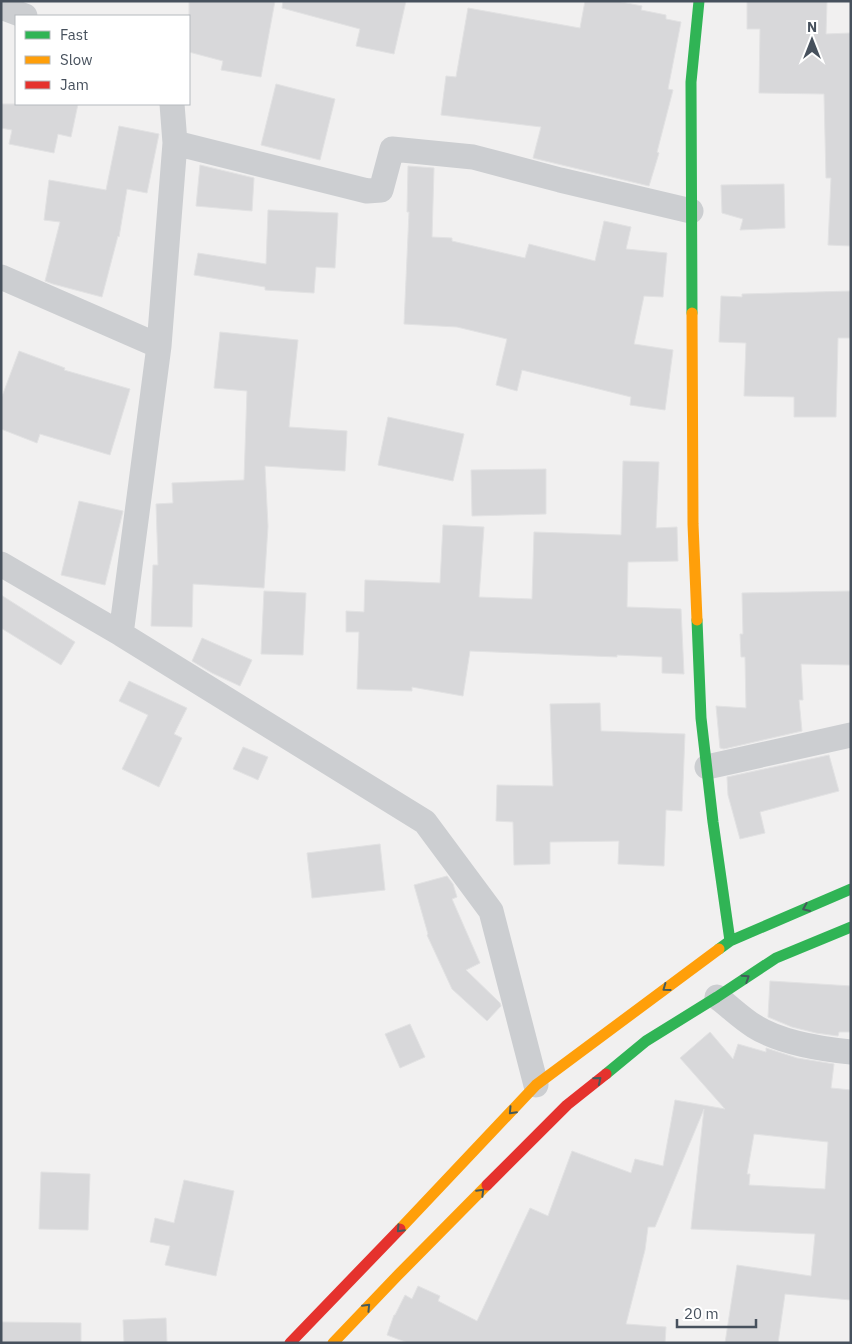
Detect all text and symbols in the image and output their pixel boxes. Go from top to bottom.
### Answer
legend [15,15,190,105]
north arrow [787,15,837,65]
text: N [807,18,817,36]
text: Fast [60,25,88,44]
text: Slow [60,50,93,69]
text: Jam [60,75,89,94]
one-way arrow [802,902,811,913]
one-way arrow [741,974,750,984]
one-way arrow [662,982,672,991]
one-way arrow [593,1076,602,1085]
one-way arrow [508,1105,517,1114]
one-way arrow [475,1188,484,1197]
one-way arrow [397,1223,406,1232]
scale bar [677,1296,756,1328]
one-way arrow [361,1304,370,1313]
text: 20 m [684,1304,719,1323]

